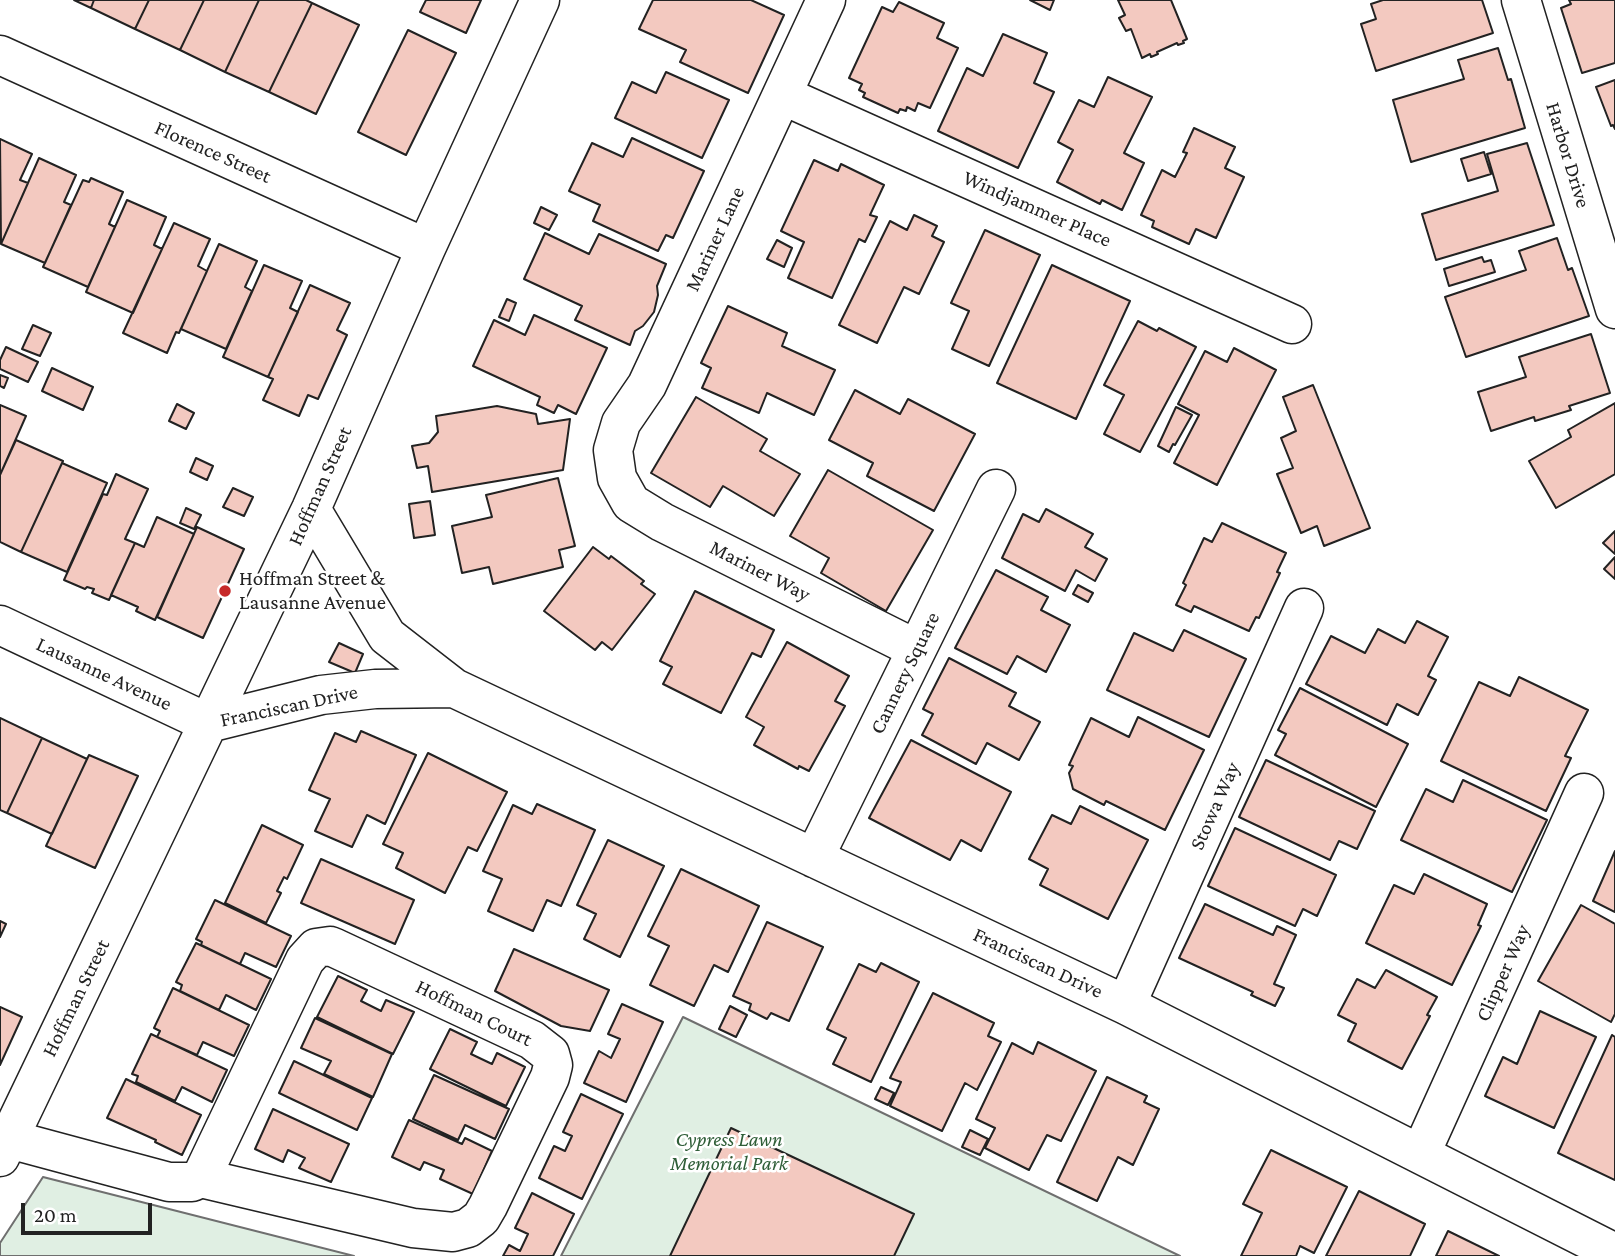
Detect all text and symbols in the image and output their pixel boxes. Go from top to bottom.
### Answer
street label: Harbor Drive [1540,99,1596,211]
street label: Florence Street [151,115,275,189]
street label: Windjammer Place [959,165,1115,253]
street label: Mariner Lane [680,183,750,295]
street label: Hoffman Street [283,423,357,549]
street label: Mariner Way [705,535,815,607]
place label: Hoffman Street & Lausanne Avenue [239,566,386,616]
marker: Hoffman Street & Lausanne Avenue [217,583,233,599]
street label: Cannery Square [865,608,945,738]
street label: Lausanne Avenue [32,632,176,716]
street label: Franciscan Drive [218,679,360,733]
street label: Stowa Way [1184,758,1246,854]
street label: Clipper Way [1470,921,1536,1025]
street label: Franciscan Drive [969,922,1107,1004]
street label: Hoffman Street [37,935,115,1061]
street label: Hoffman Court [412,974,536,1052]
park label: Cypress Lawn Memorial Park [670,1127,788,1177]
scale bar [24,1190,156,1234]
text: 20 m [34,1203,77,1227]

